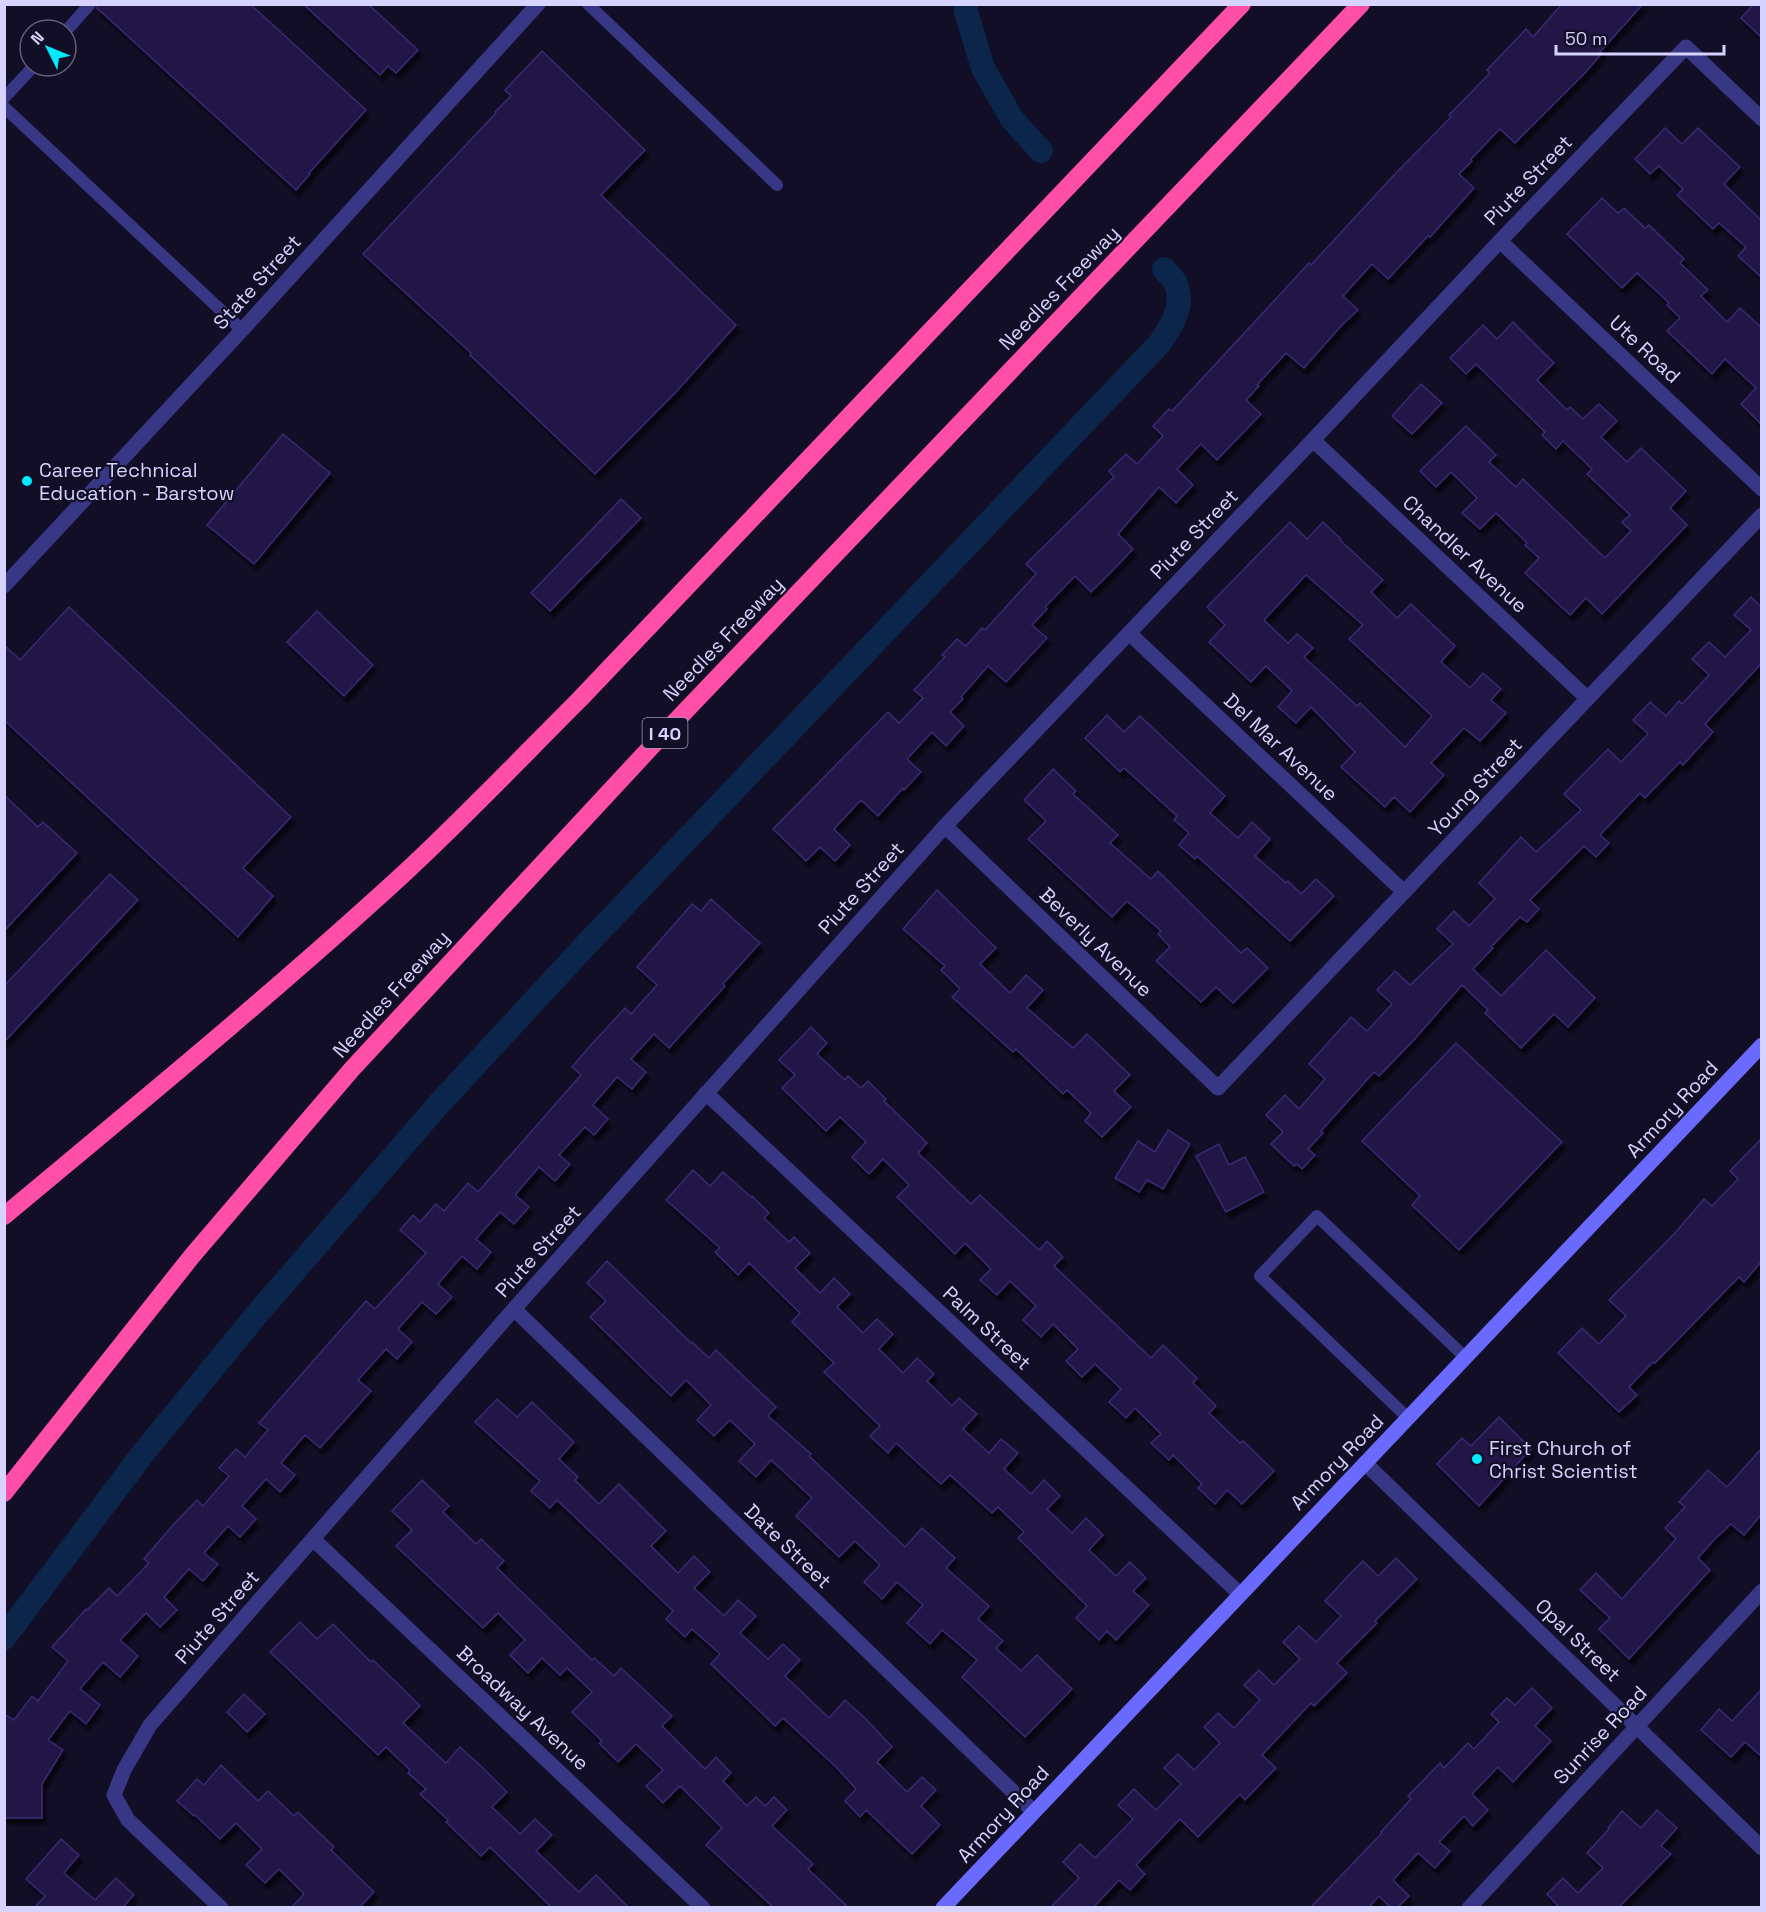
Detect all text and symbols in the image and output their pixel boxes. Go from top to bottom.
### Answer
north arrow [18,18,78,78]
scale bar [1556,18,1724,56]
text: N [26,27,49,49]
text: 50 m [1565,27,1607,50]
street label: Piute Street [1478,129,1578,231]
street label: Needles Freeway [993,220,1125,356]
street label: State Street [207,229,307,335]
street label: Ute Road [1604,309,1686,389]
place label: Career Technical Education - Barstow [39,457,235,506]
marker: Career Technical Education - Barstow [20,474,34,488]
street label: Piute Street [1144,483,1244,585]
street label: Chandler Avenue [1397,489,1533,619]
street label: Needles Freeway [657,571,789,707]
street label: Del Mar Avenue [1218,687,1344,807]
road number: I 40 [642,718,688,748]
street label: Young Street [1422,732,1528,842]
street label: Piute Street [812,836,910,940]
street label: Beverly Avenue [1034,882,1158,1002]
street label: Needles Freeway [327,925,455,1063]
street label: Armory Road [1620,1055,1724,1163]
street label: Piute Street [489,1199,587,1303]
street label: Palm Street [937,1280,1037,1376]
street label: Armory Road [1285,1408,1389,1516]
place label: First Church of Christ Scientist [1489,1435,1638,1484]
marker: First Church of Christ Scientist [1470,1452,1484,1466]
street label: Date Street [739,1498,837,1594]
street label: Piute Street [169,1565,265,1669]
street label: Opal Street [1530,1593,1626,1687]
street label: Broadway Avenue [451,1640,595,1776]
street label: Sunrise Road [1548,1680,1652,1790]
street label: Armory Road [951,1760,1055,1868]

